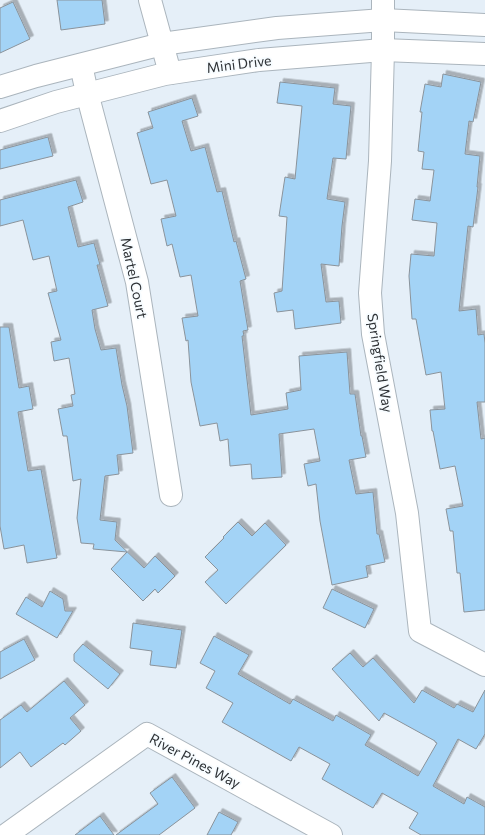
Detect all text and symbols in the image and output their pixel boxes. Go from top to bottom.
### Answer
street label: Mini Drive [206,51,272,76]
street label: Martel Court [118,236,151,320]
street label: Springfield Way [364,312,397,414]
street label: River Pines Way [147,729,244,792]

